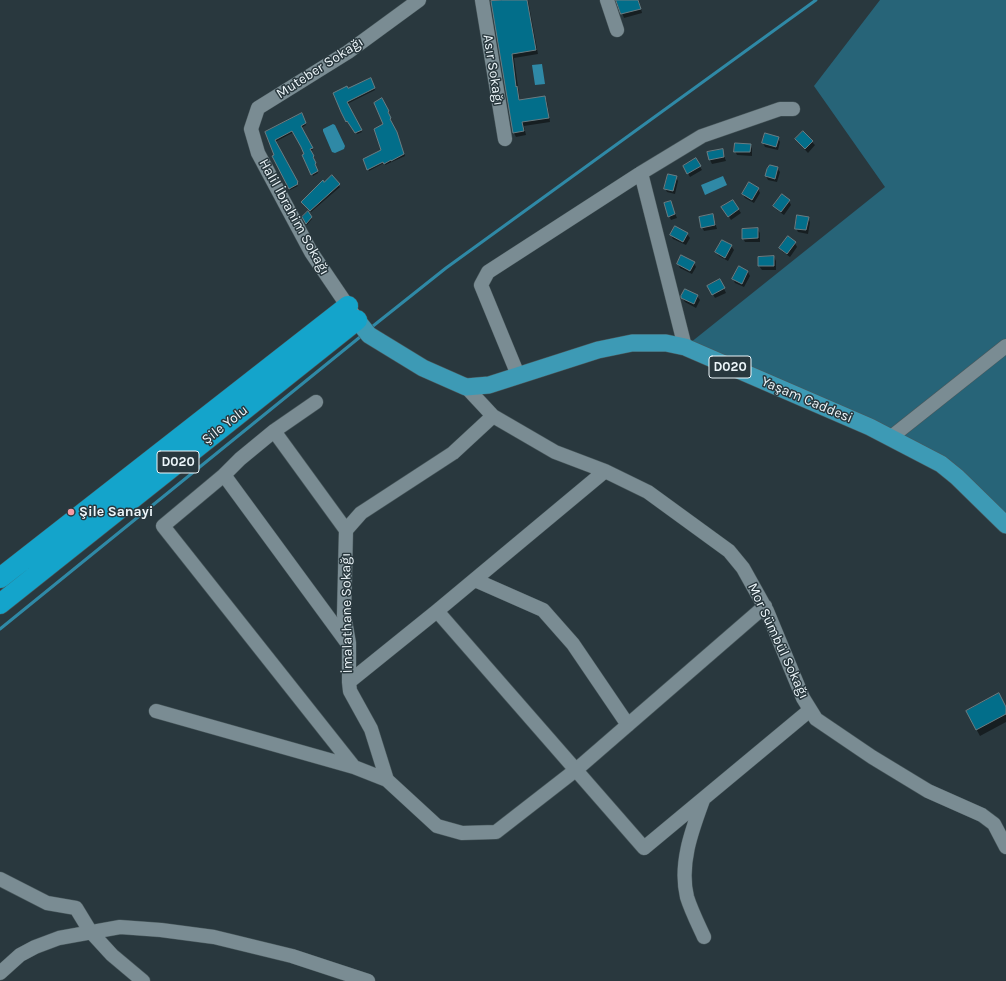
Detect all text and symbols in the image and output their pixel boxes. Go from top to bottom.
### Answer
street label: Asır Sokağı [479,33,507,107]
street label: Muteber Sokağı [273,34,367,102]
street label: Halil İbrahim Sokağı [255,156,333,278]
road number: D020 [709,356,751,378]
street label: Yaşam Caddesi [759,373,855,427]
street label: Şile Yolu [199,402,251,448]
road number: D020 [157,451,199,473]
place label: Şile Sanayi [79,504,153,520]
marker: Şile Sanayi [66,507,76,517]
street label: İmalathane Sokağı [338,553,356,673]
street label: Mor Sümbül Sokağı [744,580,812,702]

